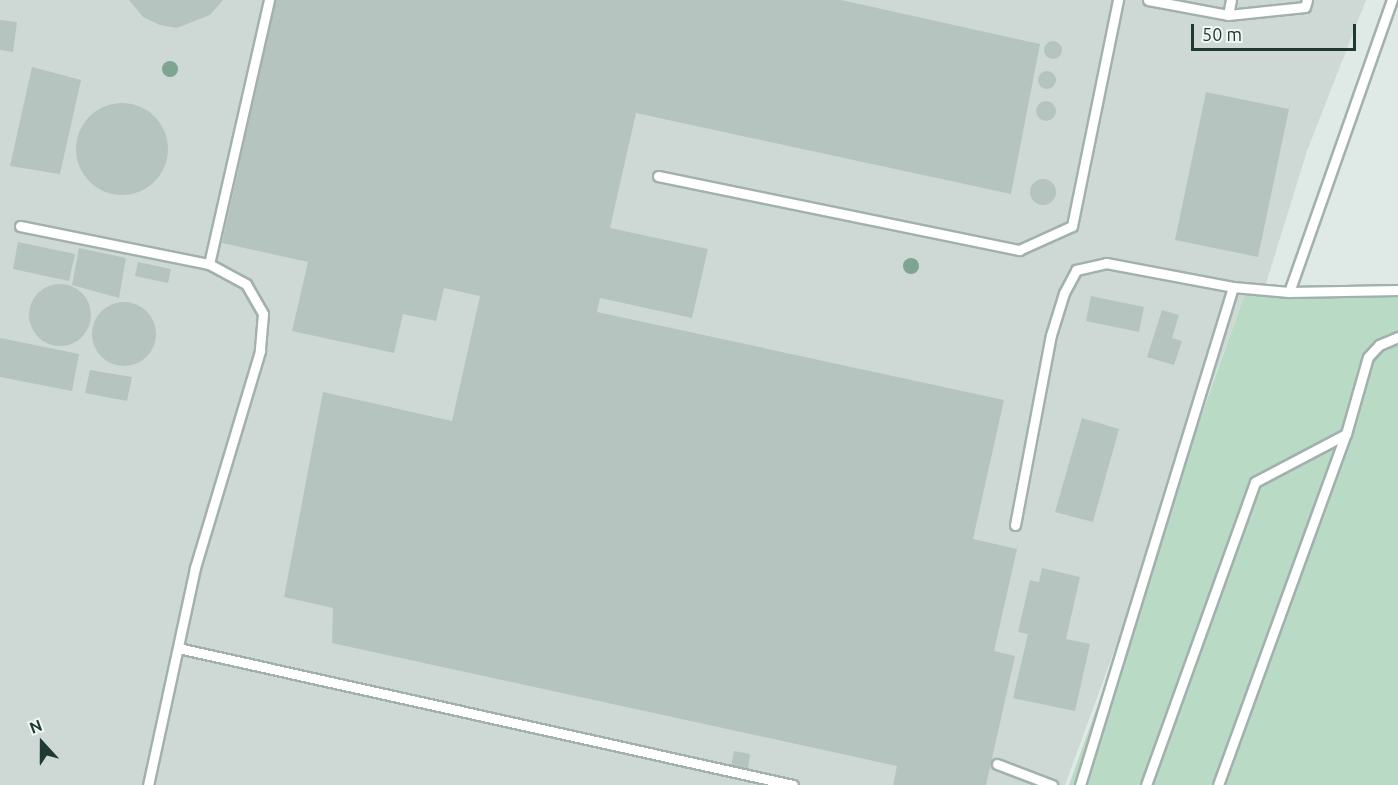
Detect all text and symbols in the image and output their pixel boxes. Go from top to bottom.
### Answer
scale bar [1194,12,1359,50]
text: 50 m [1202,24,1242,44]
north arrow [12,713,72,773]
text: N [27,716,44,737]

